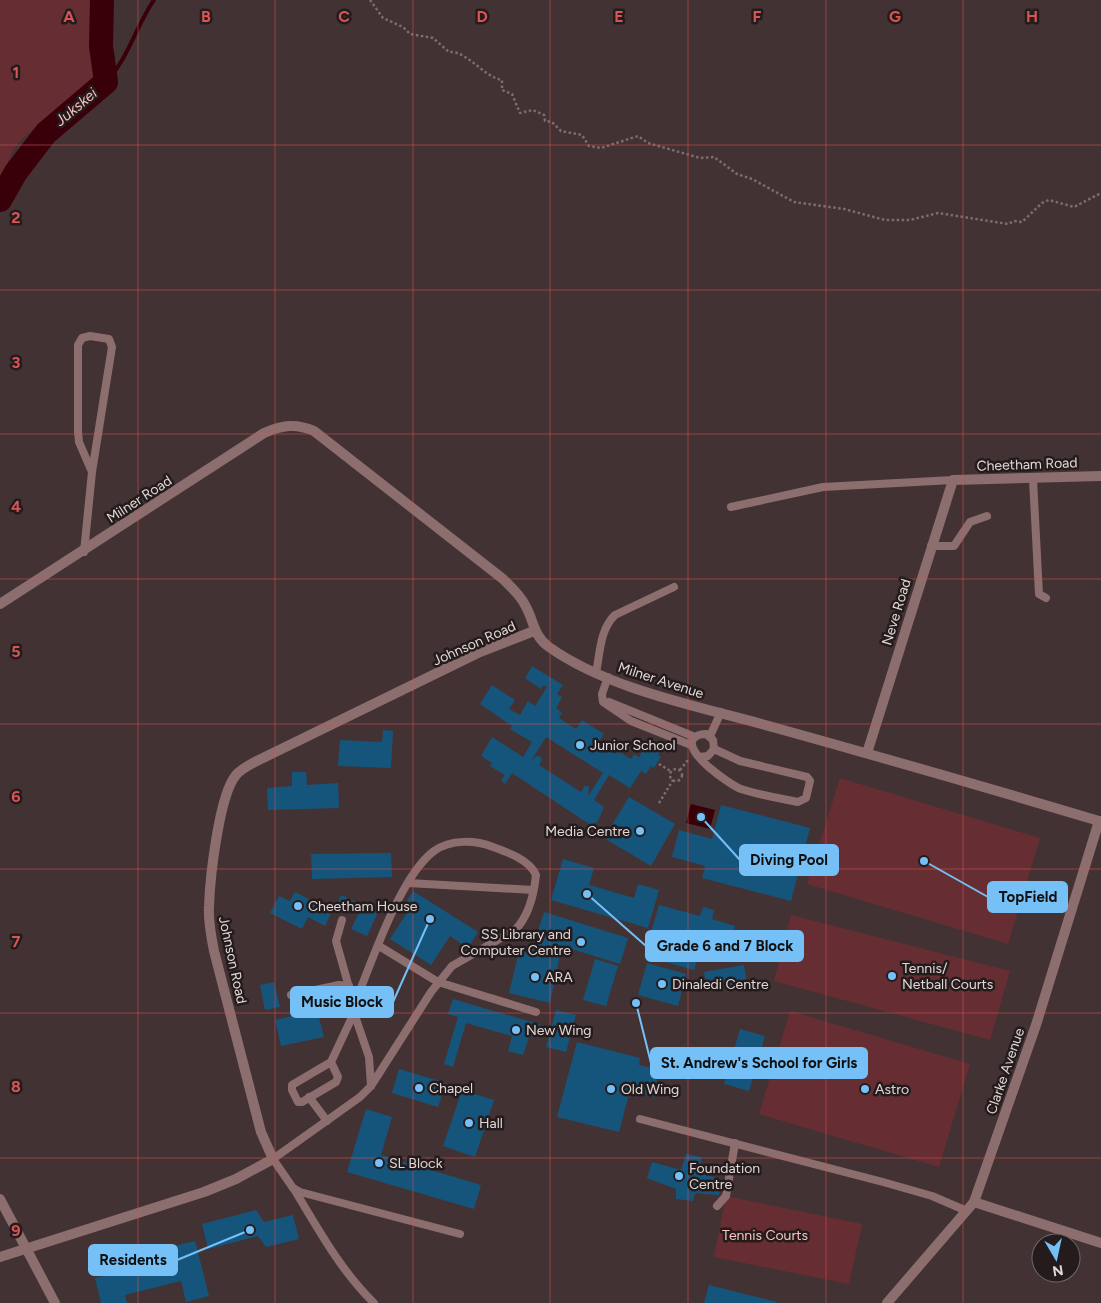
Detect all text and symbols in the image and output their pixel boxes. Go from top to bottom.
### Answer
text: A [63,7,75,26]
text: B [201,7,211,26]
text: C [338,7,350,26]
text: D [476,7,488,26]
text: E [614,7,624,26]
text: F [753,7,762,26]
text: G [889,7,901,26]
text: H [1026,7,1038,26]
text: 1 [13,63,19,82]
water label: Jukskei [51,84,101,130]
text: 2 [11,208,21,227]
text: 3 [12,353,21,372]
street label: Cheetham Road [976,454,1078,475]
street label: Milner Road [104,472,175,527]
text: 4 [11,497,21,516]
street label: Neve Road [878,577,915,648]
street label: Johnson Road [430,618,518,669]
text: 5 [11,642,21,661]
street label: Milner Avenue [616,659,706,702]
place label: Junior School [590,737,676,754]
marker: Junior School [574,739,586,751]
text: 6 [11,787,21,806]
place label: Media Centre [545,823,630,840]
marker: Media Centre [634,825,646,837]
callout: Diving Pool [740,845,838,875]
text: Diving Pool [750,851,828,869]
callout: TopField [988,882,1067,912]
text: TopField [999,888,1057,906]
place label: Cheetham House [308,898,418,915]
marker: Cheetham House [292,900,304,912]
street label: Johnson Road [215,915,250,1005]
place label: SS Library and Computer Centre [460,926,571,959]
callout: Grade 6 and 7 Block [646,931,803,961]
text: 7 [12,932,21,951]
marker: SS Library and Computer Centre [575,936,587,948]
text: Grade 6 and 7 Block [657,937,793,955]
place label: Tennis/ Netball Courts [902,960,993,993]
place label: ARA [545,969,573,986]
marker: Tennis/ Netball Courts [886,970,898,982]
marker: ARA [529,971,541,983]
place label: Dinaledi Centre [672,976,769,993]
marker: Dinaledi Centre [656,978,668,990]
callout: Music Block [291,987,393,1017]
text: Music Block [301,993,383,1011]
place label: New Wing [526,1022,591,1039]
marker: New Wing [510,1024,522,1036]
street label: Clarke Avenue [983,1025,1028,1117]
callout: St. Andrew's School for Girls [651,1048,867,1078]
text: St. Andrew's School for Girls [661,1054,857,1072]
text: 8 [11,1077,21,1096]
place label: Chapel [429,1080,473,1097]
place label: Old Wing [621,1081,679,1098]
place label: Astro [875,1081,909,1098]
marker: Chapel [413,1082,425,1094]
marker: Old Wing [605,1083,617,1095]
marker: Astro [859,1083,871,1095]
place label: Hall [479,1115,503,1132]
marker: Hall [463,1117,475,1129]
place label: SL Block [389,1155,443,1172]
marker: SL Block [373,1157,385,1169]
place label: Foundation Centre [689,1160,760,1193]
marker: Foundation Centre [673,1170,685,1182]
text: 9 [11,1221,21,1240]
park label: Tennis Courts [722,1227,808,1244]
north arrow [1031,1233,1081,1283]
callout: Residents [89,1245,177,1275]
text: Residents [99,1251,167,1269]
text: N [1051,1261,1065,1280]

